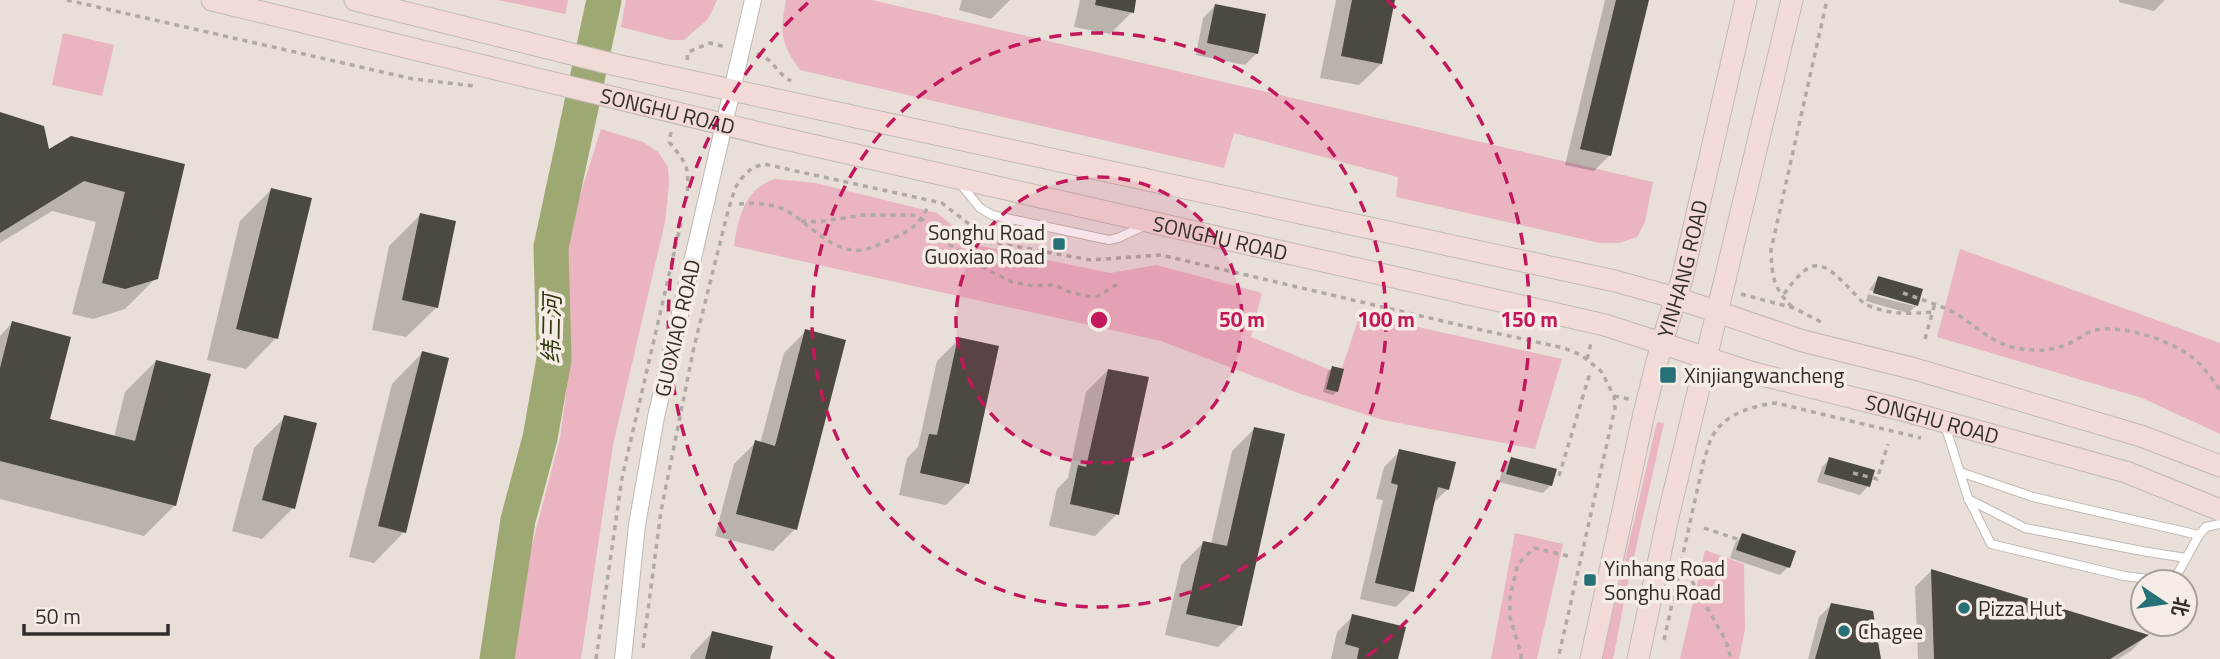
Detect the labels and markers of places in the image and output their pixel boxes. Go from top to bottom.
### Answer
place label: Songhu Road Guoxiao Road [924,216,1045,272]
marker: Songhu Road Guoxiao Road [1051,236,1067,252]
centre of rings [1087,308,1111,332]
place label: Xinjiangwancheng [1684,359,1844,391]
marker: Xinjiangwancheng [1658,365,1678,385]
place label: Yinhang Road Songhu Road [1604,552,1725,608]
marker: Yinhang Road Songhu Road [1582,572,1598,588]
place label: Pizza Hut [1978,592,2063,624]
marker: Pizza Hut [1956,600,1972,616]
place label: Chagee [1858,615,1923,647]
marker: Chagee [1836,623,1852,639]

